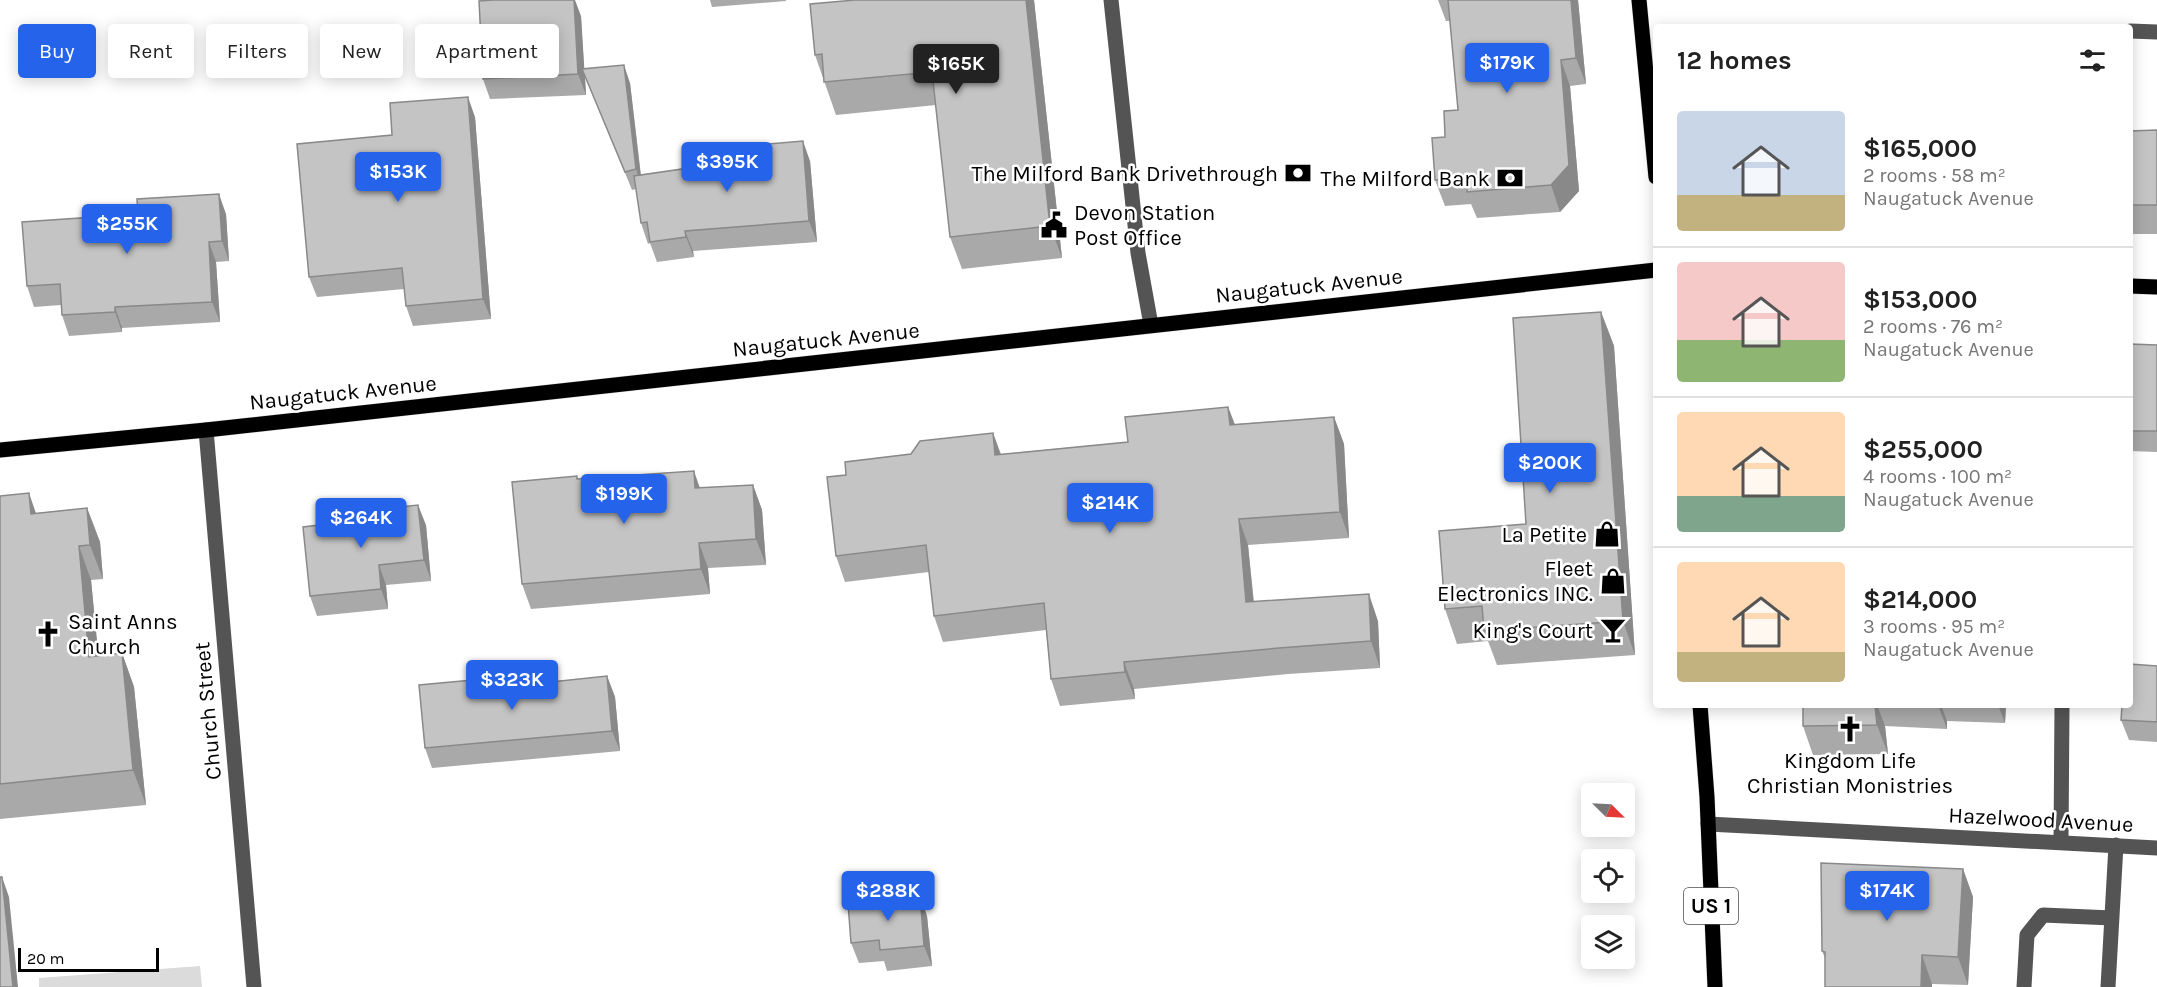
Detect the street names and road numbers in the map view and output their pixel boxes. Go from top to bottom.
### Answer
street label: Naugatuck Avenue [1214,263,1404,309]
street label: Naugatuck Avenue [731,317,921,363]
street label: Naugatuck Avenue [248,370,438,416]
street label: Church Street [189,641,227,781]
street label: Hazelwood Avenue [1948,802,2134,838]
road number: US 1 [1684,888,1738,924]

